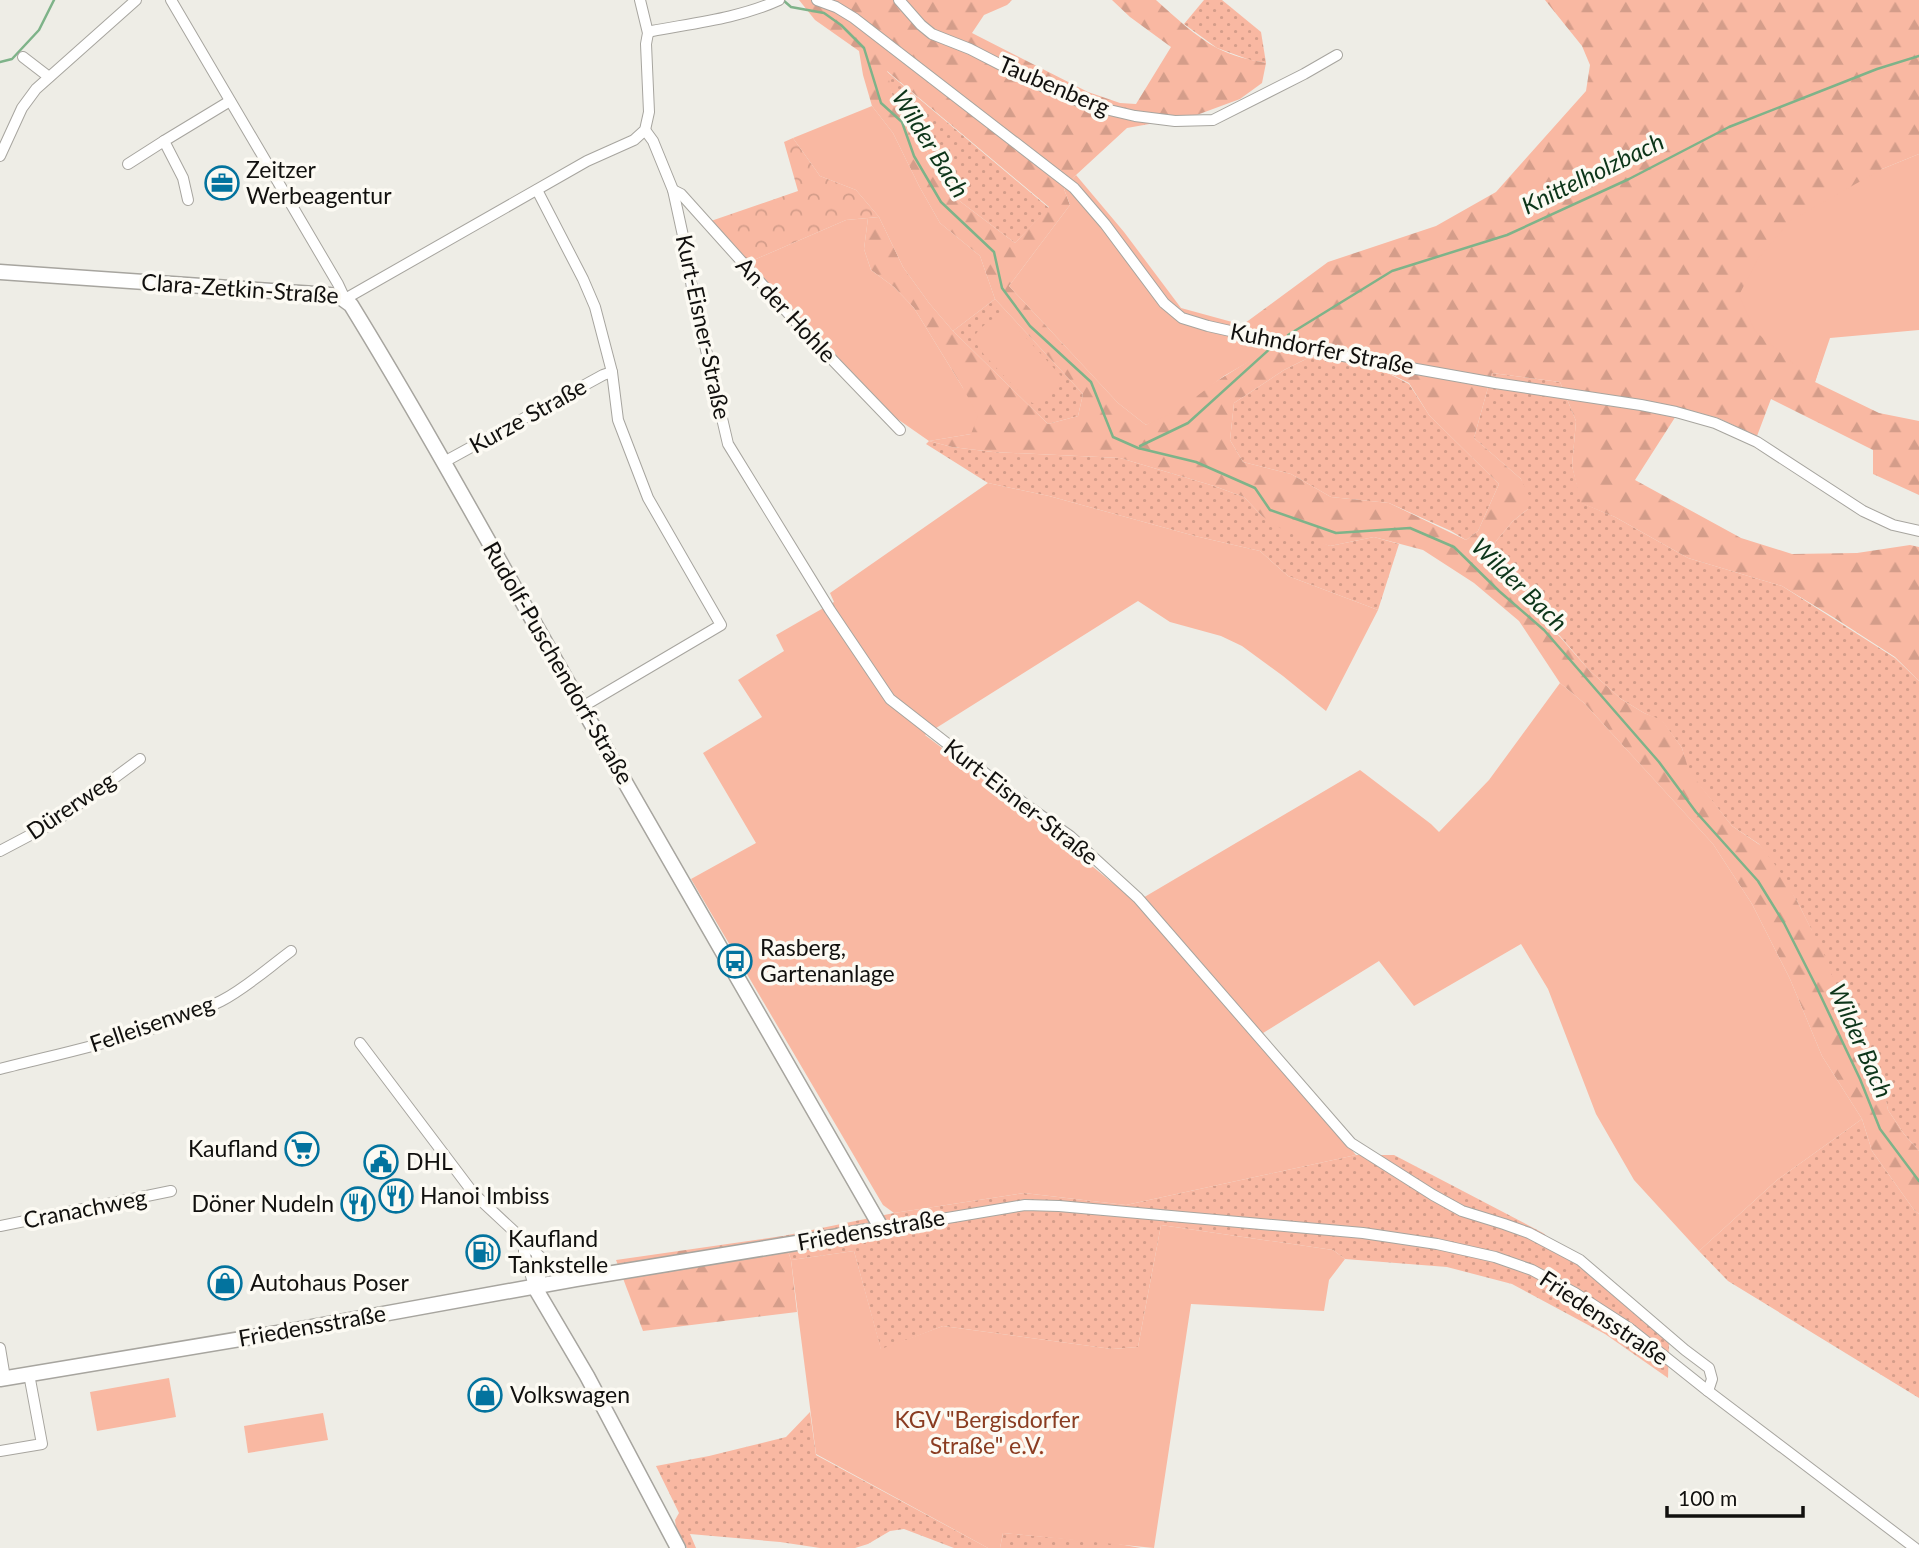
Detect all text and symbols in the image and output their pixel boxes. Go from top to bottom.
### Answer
street label: Taubenberg [995,49,1114,121]
water label: Wilder Bach [887,84,976,202]
water label: Knittelholzbach [1517,126,1668,220]
place label: Zeitzer Werbeagentur [246,155,392,209]
office icon: Zeitzer Werbeagentur [203,164,241,202]
street label: Kurt-Eisner-Straße [671,232,737,422]
street label: An der Hohle [731,251,843,368]
street label: Clara-Zetkin-Straße [140,267,340,309]
street label: Kuhndorfer Straße [1228,316,1416,380]
street label: Kurze Straße [464,372,591,459]
water label: Wilder Bach [1466,531,1574,637]
street label: Rudolf-Puschendorf-Straße [478,536,640,789]
street label: Kurt-Eisner-Straße [939,732,1104,870]
street label: Dürerweg [21,765,120,845]
place label: Rasberg, Gartenanlage [760,933,895,987]
bus stop icon: Rasberg, Gartenanlage [716,942,754,980]
water label: Wilder Bach [1823,979,1899,1102]
street label: Felleisenweg [86,989,218,1057]
supermarket icon: Kaufland [283,1130,321,1168]
place label: Kaufland [188,1134,278,1162]
public building icon: DHL [362,1143,400,1181]
place label: DHL [406,1147,453,1175]
restaurant icon: Hanoi Imbiss [377,1177,415,1215]
place label: Hanoi Imbiss [420,1181,549,1209]
street label: Cranachweg [21,1182,149,1234]
restaurant icon: Döner Nudeln [339,1185,377,1223]
place label: Döner Nudeln [191,1189,334,1217]
street label: Friedensstraße [795,1202,947,1256]
place label: Kaufland Tankstelle [508,1224,608,1278]
fuel station icon: Kaufland Tankstelle [464,1233,502,1271]
shop icon: Autohaus Poser [206,1264,244,1302]
street label: Friedensstraße [1535,1264,1674,1370]
place label: Autohaus Poser [250,1268,410,1296]
street label: Friedensstraße [236,1298,388,1352]
shop icon: Volkswagen [466,1376,504,1414]
place label: Volkswagen [510,1380,630,1408]
park label: KGV "Bergisdorfer Straße" e.V. [895,1405,1080,1459]
scale bar [1667,1474,1804,1518]
text: 100 m [1678,1485,1737,1510]

